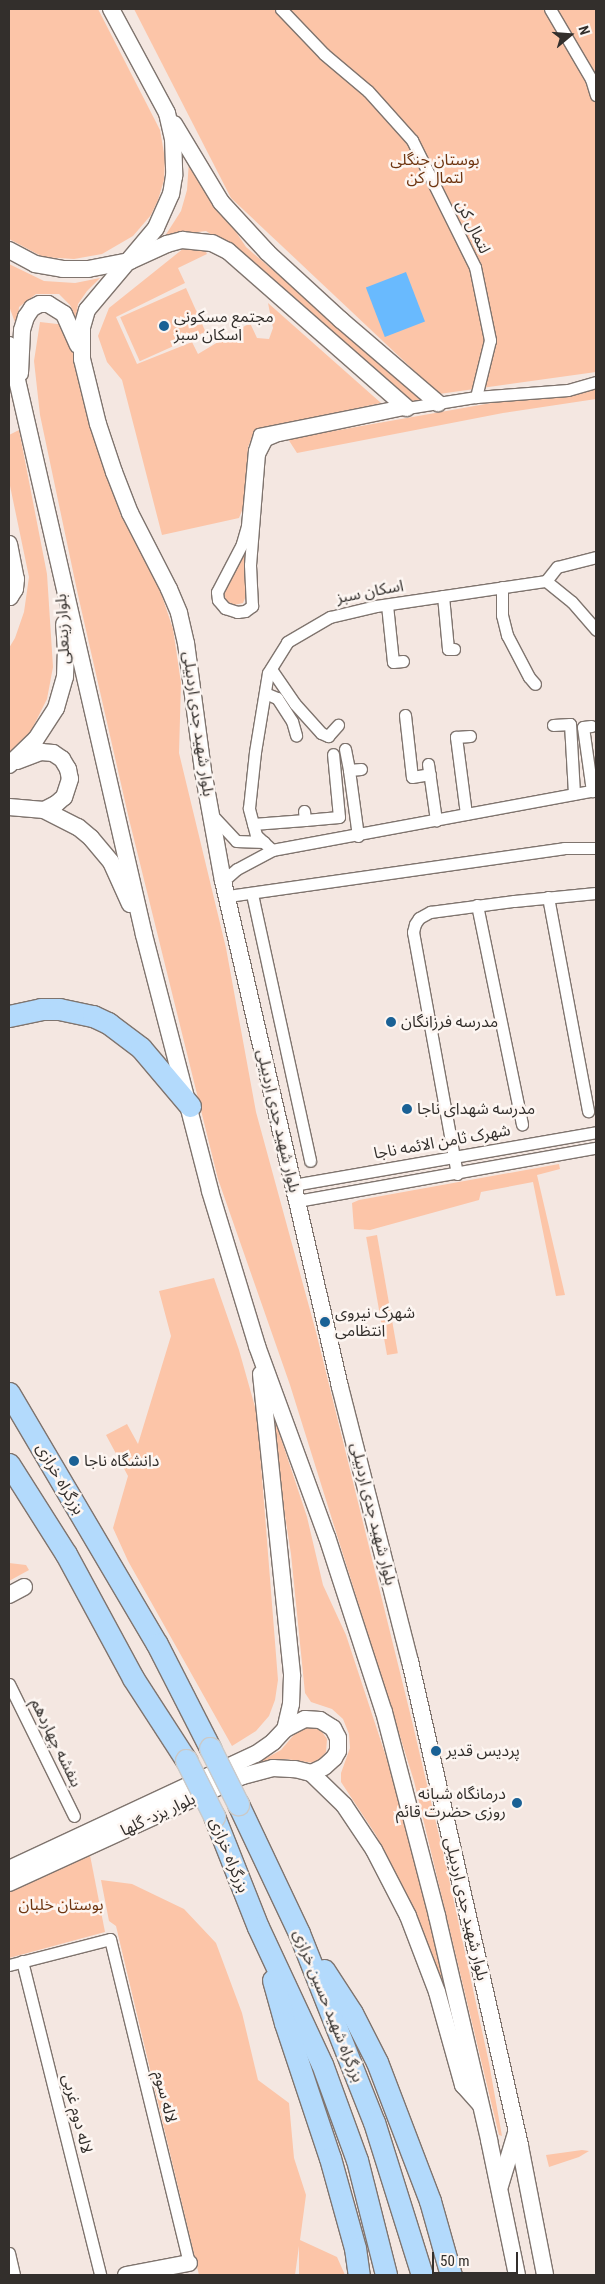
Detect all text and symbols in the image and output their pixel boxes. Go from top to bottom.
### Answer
north arrow [545,10,595,60]
text: N [575,24,593,37]
park label: بوستان جنگلی لتمال کن [390,150,480,188]
street label: لتمال کن [452,197,494,257]
place label: مجتمع مسکونی اسکان سبز [174,307,274,345]
marker: مجتمع مسکونی اسکان سبز [158,320,170,332]
street label: اسکان سبز [335,576,405,608]
street label: بلوار زینعلی [52,593,74,665]
street label: بلوار شهید جدی اردبیلی [178,650,218,798]
place label: مدرسه فرزانگان [401,1012,498,1032]
marker: مدرسه فرزانگان [385,1016,397,1028]
street label: بلوار شهید جدی اردبیلی [252,1048,304,1194]
place label: مدرسه شهدای ناجا [417,1099,535,1119]
marker: مدرسه شهدای ناجا [401,1103,413,1115]
street label: شهرک ثامن الائمه ناجا [372,1121,512,1163]
place label: شهرک نیروی انتظامی [335,1303,415,1341]
marker: شهرک نیروی انتظامی [319,1316,331,1328]
street label: بزرگراه خرازی [32,1440,88,1518]
street label: بلوار شهید جدی اردبیلی [346,1441,400,1587]
place label: دانشگاه ناجا [84,1451,159,1471]
marker: دانشگاه ناجا [68,1455,80,1467]
street label: بنفشه چهاردهم [26,1696,86,1790]
place label: پردیس قدیر [446,1741,520,1761]
marker: پردیس قدیر [430,1745,442,1757]
place label: درمانگاه شبانه روزی حضرت قائم [396,1784,506,1822]
street label: بلوار یزد- گلها [118,1789,198,1841]
marker: درمانگاه شبانه روزی حضرت قائم [510,1796,524,1810]
street label: بزرگراه خرازی [205,1815,253,1895]
street label: بلوار شهید جدی اردبیلی [440,1836,492,1982]
park label: بوستان خلبان [19,1895,103,1915]
street label: بزرگراه شهید حسین خرازی [289,1927,367,2085]
street label: لاله سوم [149,2069,181,2125]
street label: لاله دوم غربی [58,2072,96,2156]
scale bar [435,2242,521,2274]
text: 50 m [440,2252,470,2270]

